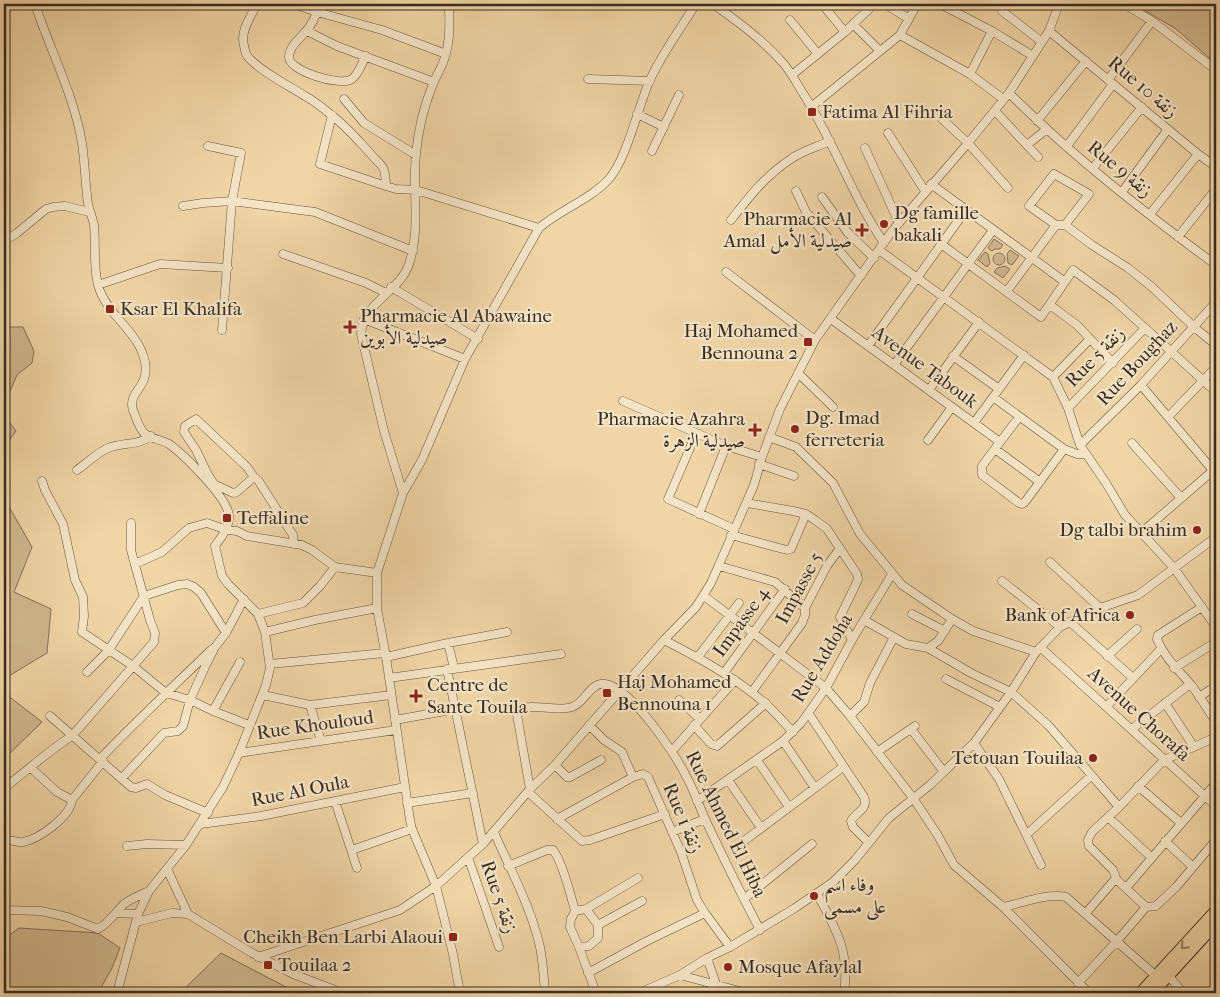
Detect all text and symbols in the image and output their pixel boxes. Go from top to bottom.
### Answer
street label: Rue 10 زنقة [1104,51,1182,123]
place label: Fatima Al Fihria [822,101,953,123]
marker: Fatima Al Fihria [806,106,818,118]
street label: Rue 9 زنقة [1083,136,1157,202]
place label: Dg famille bakali [893,202,979,246]
place label: Pharmacie Al Amal صيدلية الأمل [723,208,852,254]
marker: Dg famille bakali [878,218,890,230]
marker: Pharmacie Al Amal صيدلية الأمل [856,224,868,236]
place label: Ksar El Khalifa [120,298,242,320]
marker: Ksar El Khalifa [104,303,116,315]
place label: Pharmacie Al Abawaine صيدلية الأبوين [360,305,552,350]
street label: Rue Boughaz [1092,316,1182,410]
place label: Haj Mohamed Bennouna 2 [684,320,799,364]
marker: Pharmacie Al Abawaine صيدلية الأبوين [344,321,356,333]
street label: Avenue Tabouk [867,321,982,413]
street label: Rue 5 زنقة [1061,322,1129,392]
marker: Haj Mohamed Bennouna 2 [802,336,814,348]
place label: Dg. Imad ferreteria [805,407,885,451]
place label: Pharmacie Azahra صيدلية الزهرة [597,408,745,453]
marker: Dg. Imad ferreteria [789,423,801,435]
marker: Pharmacie Azahra صيدلية الزهرة [749,424,761,436]
place label: Teffaline [237,507,309,529]
marker: Teffaline [221,512,233,524]
place label: Dg talbi brahim [1059,519,1187,541]
marker: Dg talbi brahim [1191,524,1203,536]
street label: Impasse 5 [771,548,827,628]
street label: Impasse 4 [708,582,774,661]
place label: Bank of Africa [1005,604,1120,626]
street label: Rue Addoha [787,609,857,706]
marker: Bank of Africa [1124,609,1136,621]
street label: Avenue Chorafa [1083,662,1195,766]
place label: Haj Mohamed Bennouna 1 [617,671,732,715]
place label: Centre de Sante Touila [427,674,528,718]
marker: Haj Mohamed Bennouna 1 [601,687,613,699]
marker: Centre de Sante Touila [409,689,423,703]
street label: Rue Khouloud [255,706,376,744]
street label: Rue Ahmed El Hiba [681,747,771,901]
place label: Tetouan Touilaa [952,747,1083,769]
marker: Tetouan Touilaa [1087,752,1099,764]
street label: Rue Al Oula [249,771,351,811]
street label: Rue 1 زنقة [658,780,708,856]
street label: Rue 5 زنقة [476,858,522,936]
place label: وفاء اسم على مسمى [824,874,886,921]
marker: وفاء اسم على مسمى [808,890,820,902]
place label: Cheikh Ben Larbi Alaoui [243,926,443,948]
marker: Cheikh Ben Larbi Alaoui [447,931,459,943]
one-way arrow [1181,941,1190,950]
place label: Touilaa 2 [278,954,352,976]
place label: Mosque Afaylal [738,956,862,978]
marker: Touilaa 2 [262,959,274,971]
marker: Mosque Afaylal [722,961,734,973]

